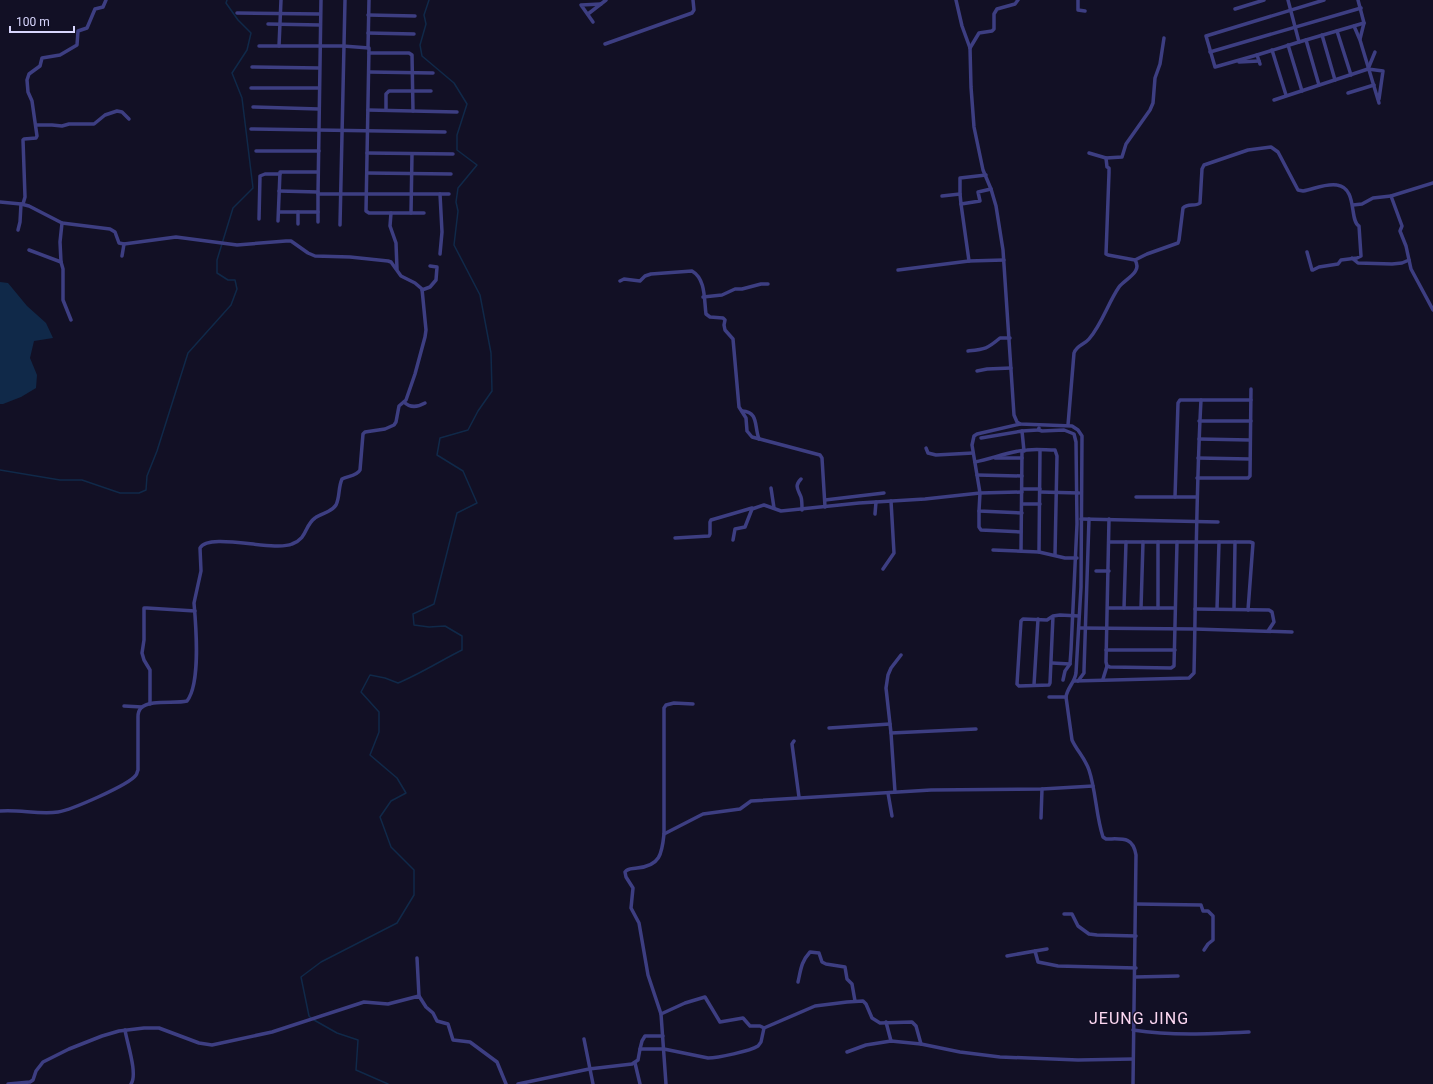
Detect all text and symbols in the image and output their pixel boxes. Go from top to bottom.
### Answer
scale bar [10,8,74,34]
text: 100 m [16,15,50,29]
district label: JEUNG JING [1089,1009,1189,1028]

